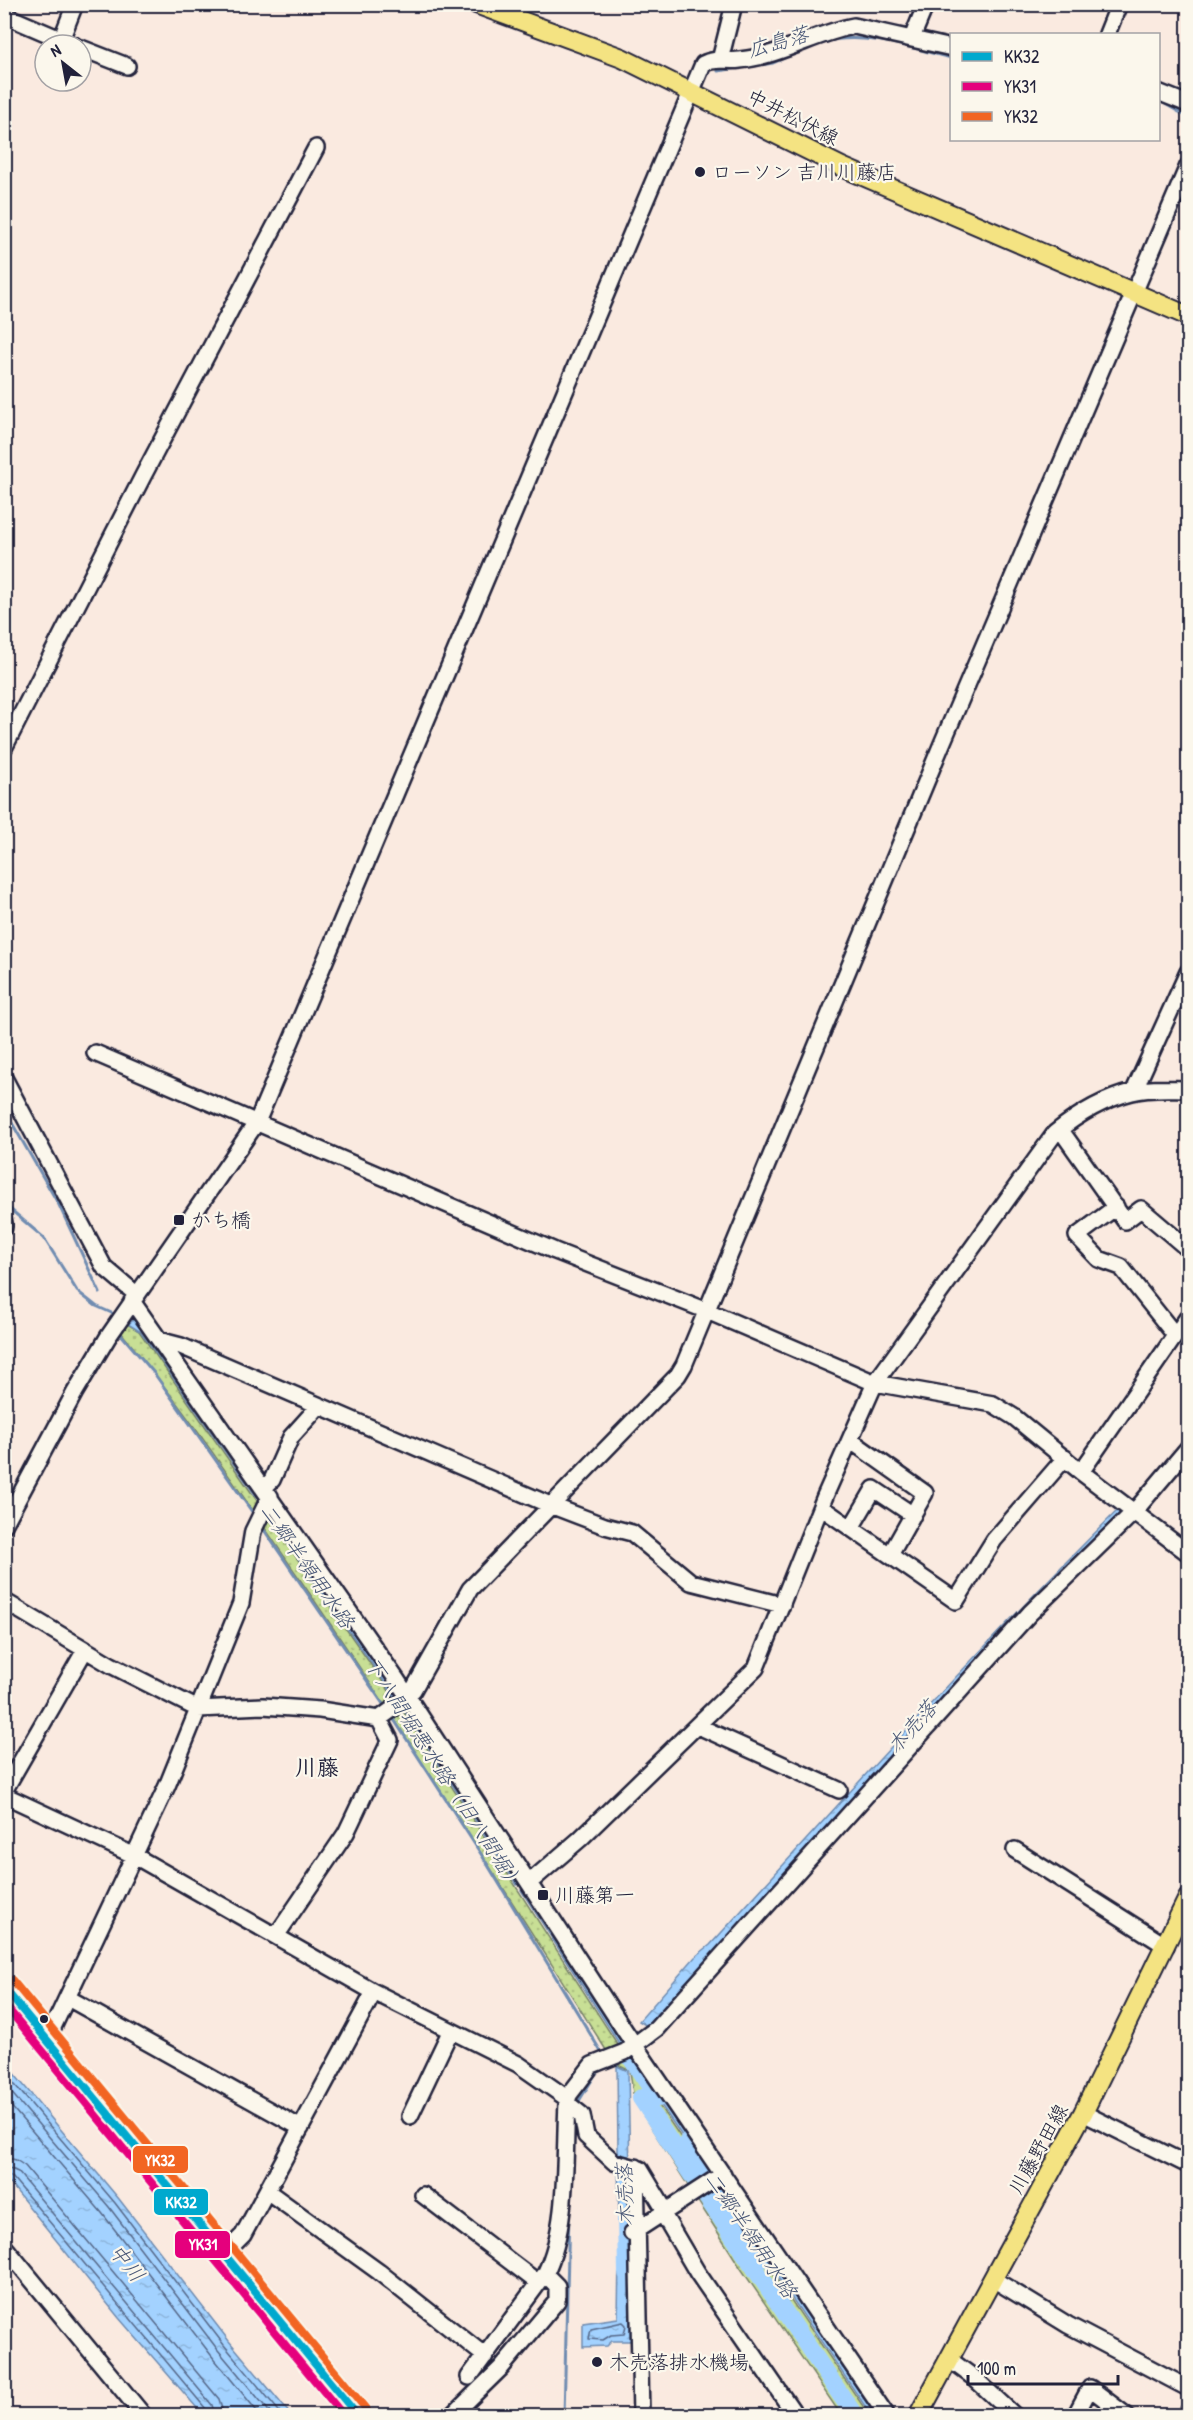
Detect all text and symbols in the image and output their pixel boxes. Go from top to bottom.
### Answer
water label: 広島落 [744,18,814,64]
north arrow [33,33,93,93]
legend [950,33,1160,141]
text: N [46,38,65,62]
text: KK32 [1004,44,1040,69]
text: YK31 [1004,74,1036,99]
street label: 中井松伏線 [743,82,844,151]
text: YK32 [1004,104,1038,129]
place label: ローソン 吉川川藤店 [712,158,897,185]
marker: ローソン 吉川川藤店 [693,165,707,179]
place label: かち橋 [191,1206,251,1233]
marker: かち橋 [172,1213,186,1227]
water label: 二郷半領用水路 [253,1497,362,1635]
water label: 下八間堀悪水路（旧八間堀） [358,1651,531,1896]
water label: 木売落 [880,1692,945,1760]
district label: 川藤 [295,1752,339,1782]
place label: 川藤第一 [555,1881,635,1908]
marker: 川藤第一 [536,1888,550,1902]
unlabelled marker [38,2013,50,2025]
street label: 川藤野田線 [1002,2098,1074,2199]
line badge: YK32 [132,2145,189,2174]
text: YK32 [145,2149,176,2171]
water label: 木売落 [609,2161,640,2227]
water label: 二郷半領用水路 [698,2166,805,2305]
line badge: KK32 [153,2188,209,2216]
text: KK32 [165,2191,197,2213]
line badge: YK31 [174,2230,231,2259]
text: YK31 [189,2233,217,2255]
water label: 中川 [103,2237,152,2288]
place label: 木売落排水機場 [609,2348,749,2375]
scale bar [968,2348,1118,2386]
marker: 木売落排水機場 [590,2355,604,2369]
text: 100 m [977,2356,1016,2381]

